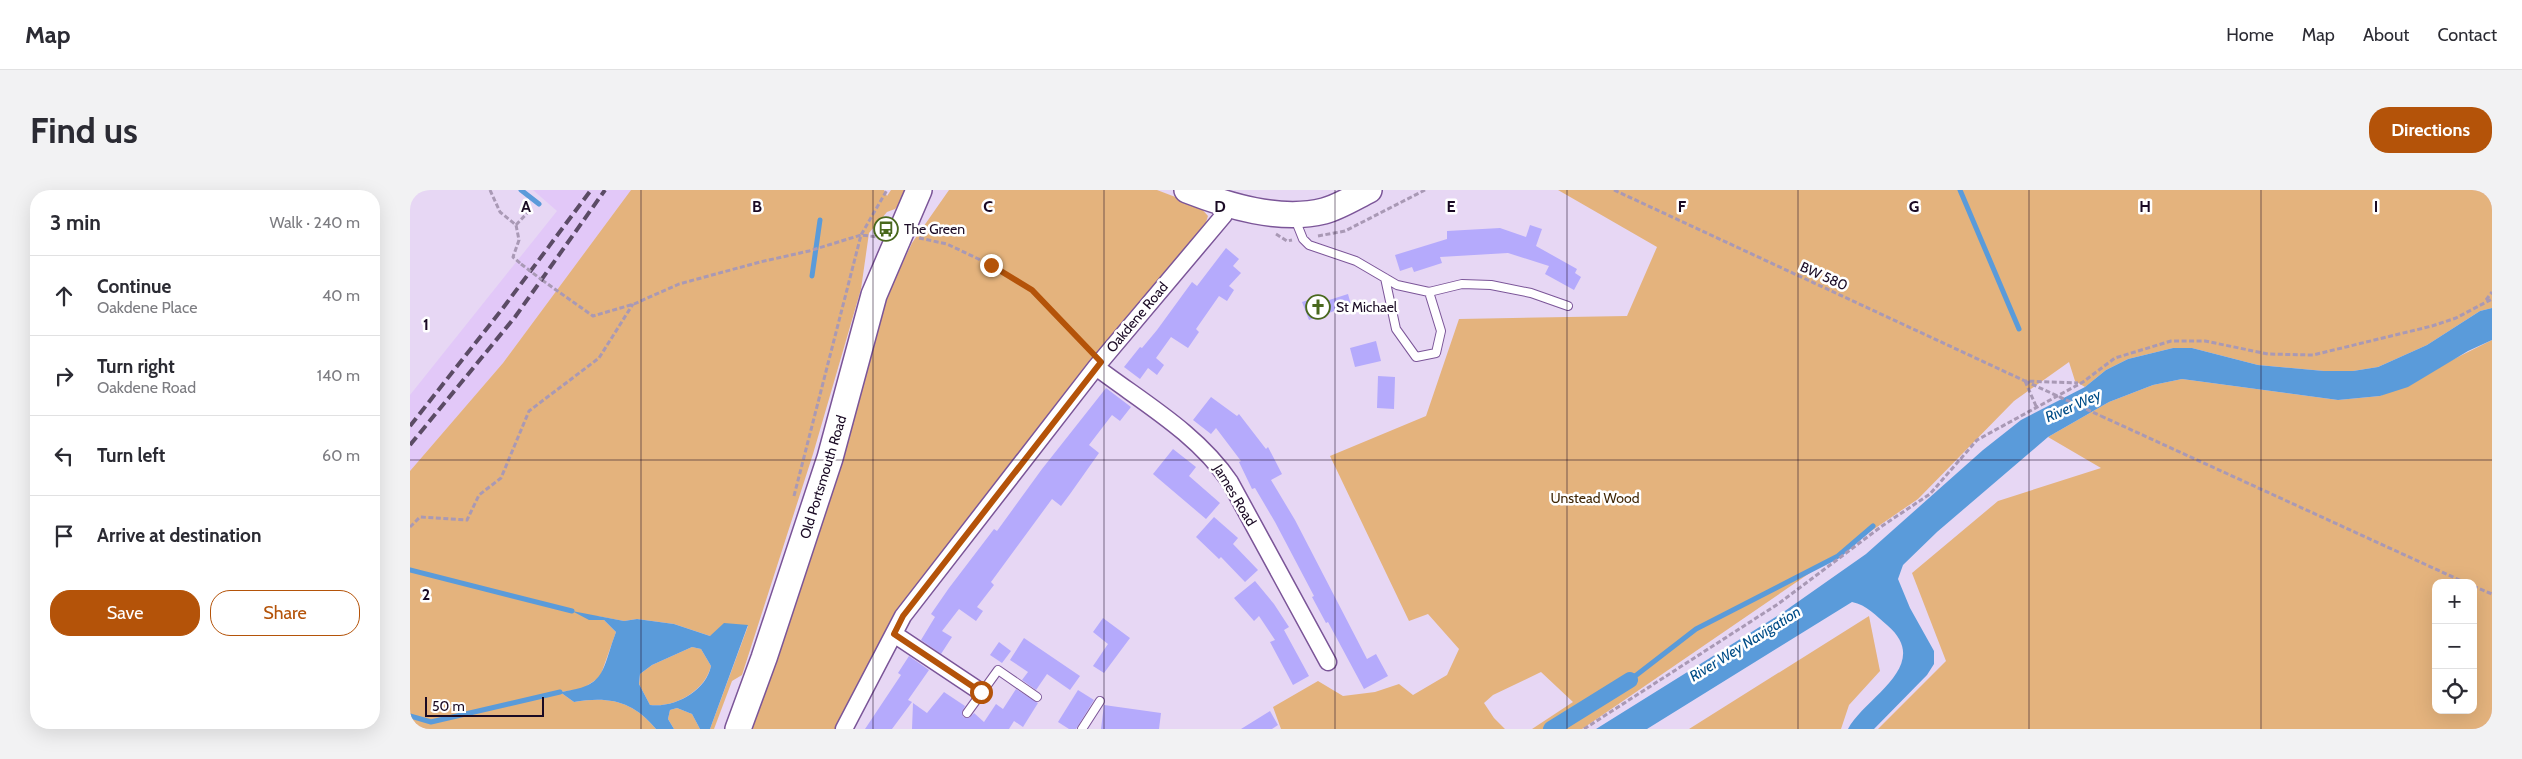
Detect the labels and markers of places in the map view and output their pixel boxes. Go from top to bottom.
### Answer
bus stop icon: The Green [873,216,899,242]
place label: The Green [904,220,965,238]
church icon: St Michael [1305,294,1331,320]
place label: St Michael [1336,298,1398,316]

